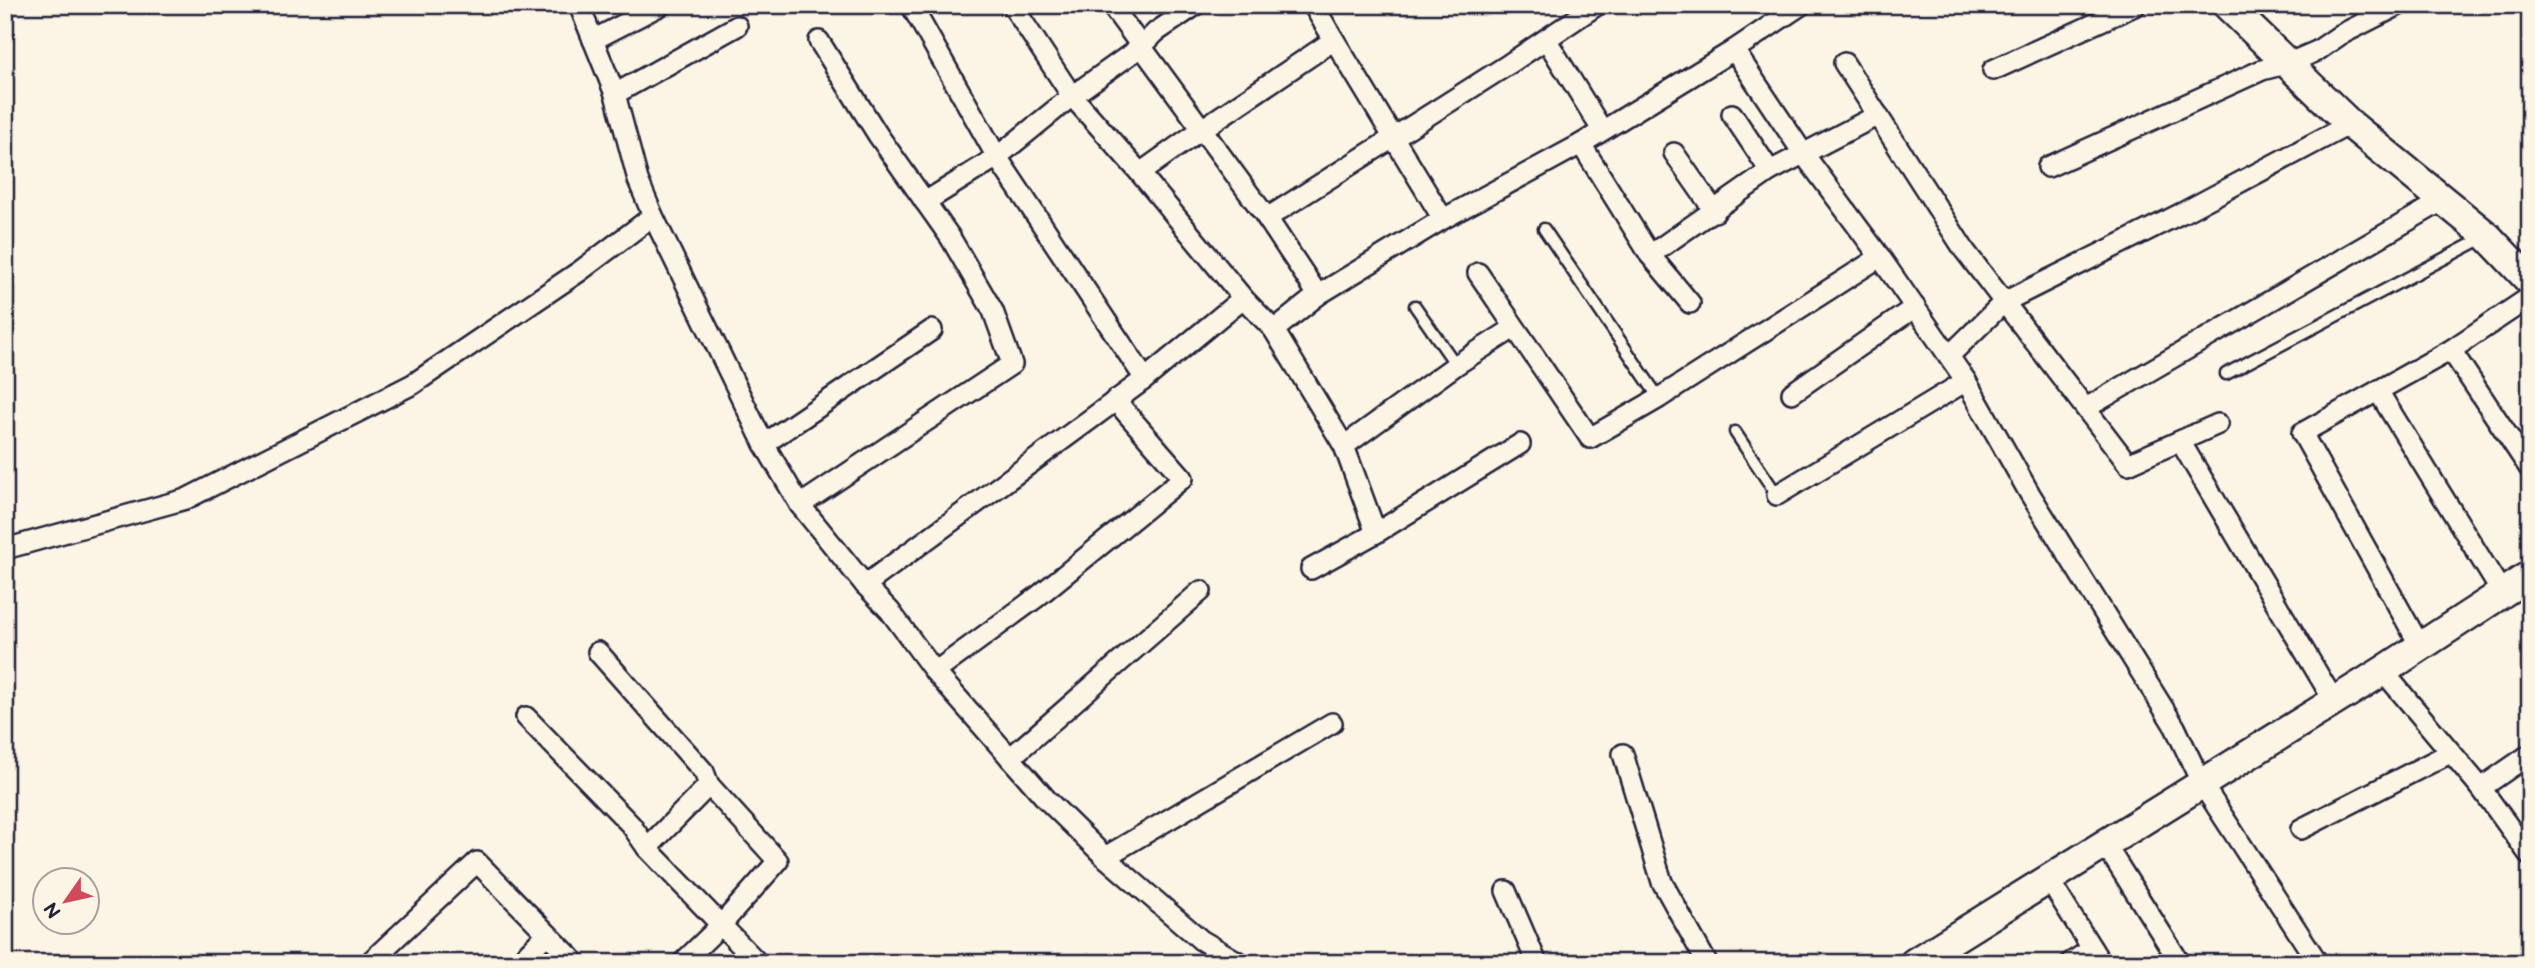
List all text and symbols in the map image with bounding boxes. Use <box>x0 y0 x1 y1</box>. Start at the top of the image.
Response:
north arrow <box>32 866 102 936</box>
text: N <box>40 897 67 922</box>

